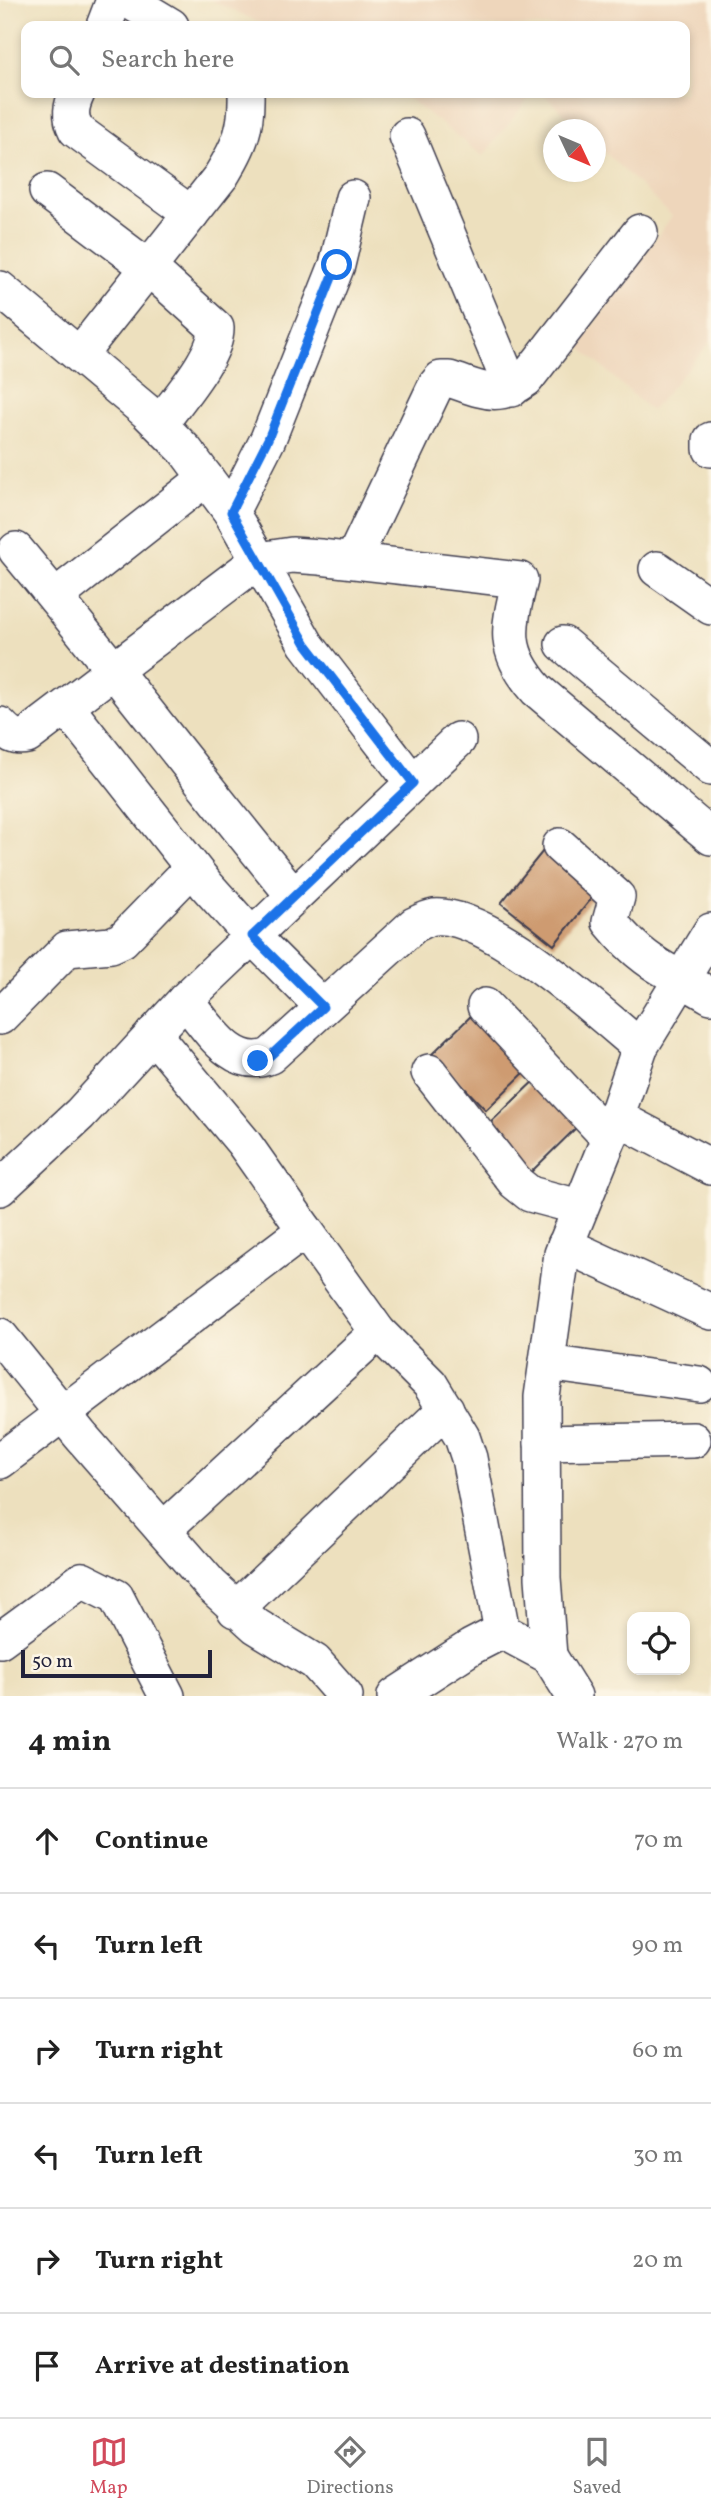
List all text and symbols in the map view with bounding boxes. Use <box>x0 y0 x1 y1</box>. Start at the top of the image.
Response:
search box <box>21 21 690 98</box>
icon: search <box>45 41 83 79</box>
text: Search here <box>101 42 234 78</box>
north arrow <box>543 119 606 182</box>
route start <box>321 249 352 280</box>
route end <box>242 1045 273 1076</box>
map controls <box>627 1612 690 1675</box>
button: locate <box>627 1612 690 1675</box>
scale bar <box>21 1647 212 1679</box>
text: 50 m <box>32 1649 73 1675</box>
text: 4 min <box>28 1721 112 1763</box>
text: Walk · 270 m <box>556 1726 683 1758</box>
icon: ahead <box>28 1822 66 1860</box>
text: Continue <box>95 1823 208 1859</box>
text: 70 m <box>634 1825 683 1857</box>
icon: left <box>28 1927 66 1965</box>
text: Turn left <box>95 1928 203 1964</box>
text: 90 m <box>632 1930 683 1962</box>
icon: right <box>28 2032 66 2070</box>
text: Turn right <box>95 2033 223 2069</box>
text: 60 m <box>633 2035 683 2067</box>
icon: left <box>28 2137 66 2175</box>
text: Turn left <box>95 2138 203 2174</box>
text: 30 m <box>633 2140 683 2172</box>
icon: right <box>28 2242 66 2280</box>
text: Turn right <box>95 2243 223 2279</box>
text: 20 m <box>632 2245 683 2277</box>
icon: arrive <box>28 2347 66 2385</box>
text: Arrive at destination <box>95 2348 350 2384</box>
tab: Map <box>89 2433 128 2501</box>
tab: Directions <box>307 2433 394 2501</box>
tab: Saved <box>573 2433 621 2501</box>

